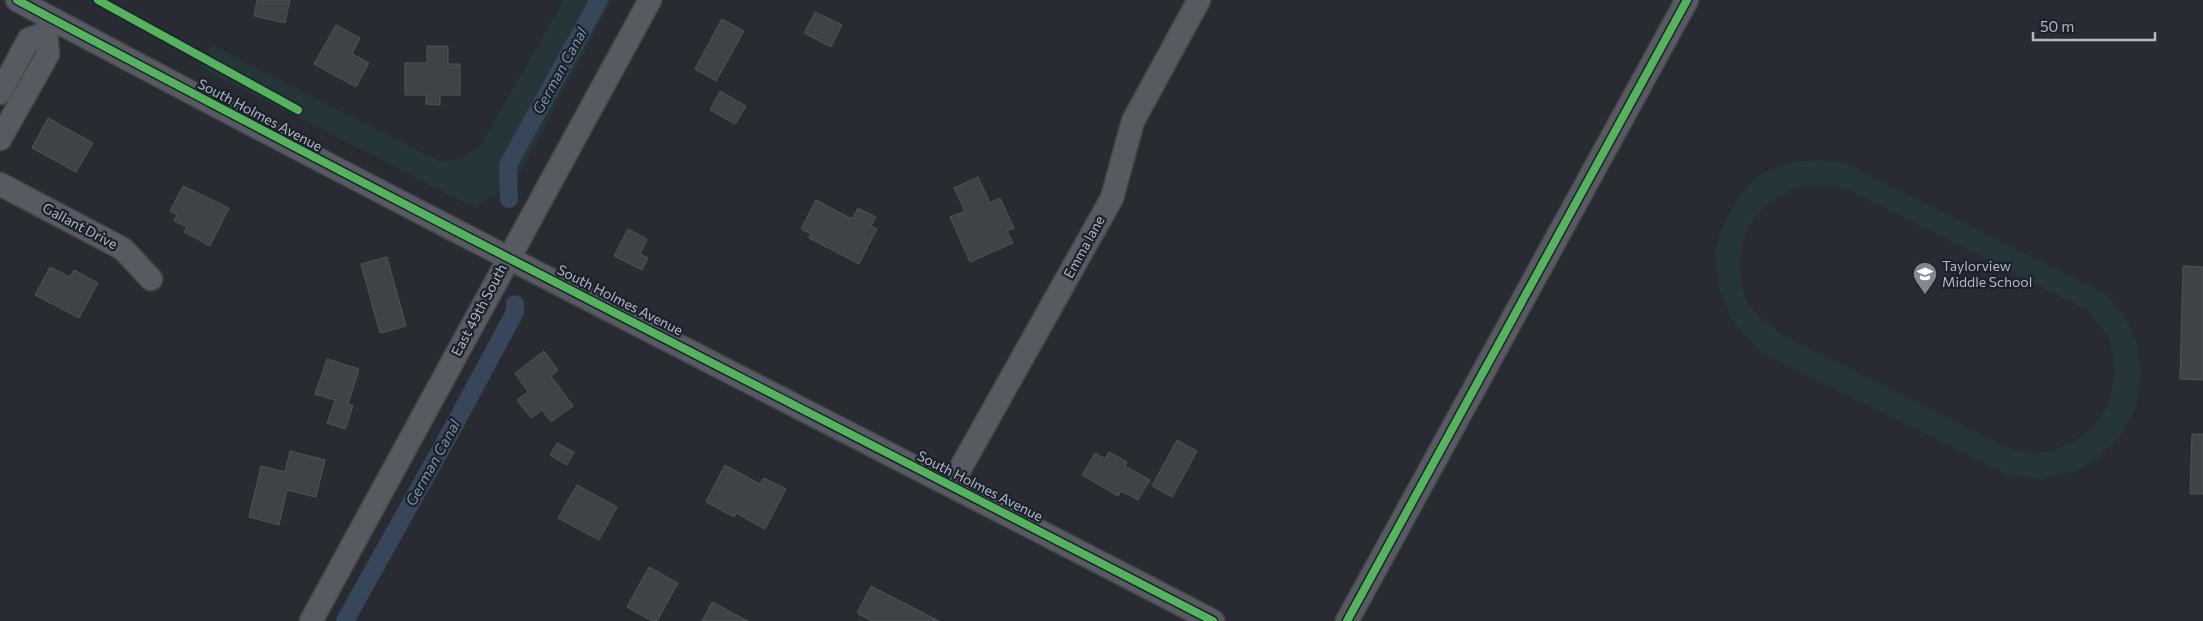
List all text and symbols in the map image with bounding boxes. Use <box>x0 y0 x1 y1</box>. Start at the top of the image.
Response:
scale bar <box>2033 10 2156 42</box>
text: 50 m <box>2040 17 2074 35</box>
water label: German Canal <box>528 23 591 117</box>
street label: South Holmes Avenue <box>195 75 325 155</box>
street label: Gallant Drive <box>40 199 121 252</box>
street label: Emma lane <box>1059 212 1108 281</box>
place label: Taylorview Middle School <box>1942 257 2032 290</box>
street label: East 49th South <box>447 261 510 359</box>
street label: South Holmes Avenue <box>555 261 686 339</box>
school or university icon: Taylorview Middle School <box>1912 261 1938 295</box>
water label: German Canal <box>401 415 464 509</box>
street label: South Holmes Avenue <box>915 447 1046 525</box>

